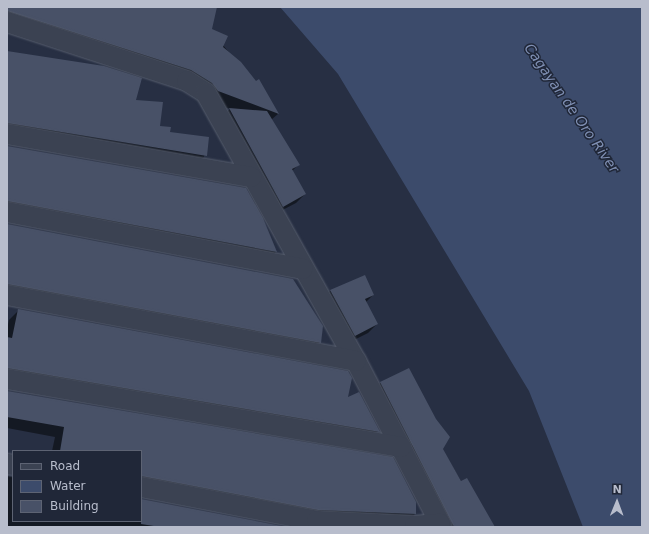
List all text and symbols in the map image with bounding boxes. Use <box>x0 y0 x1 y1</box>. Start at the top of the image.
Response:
water label: Cagayan de Oro River <box>521 40 623 176</box>
legend <box>12 450 142 522</box>
text: Road <box>50 459 80 473</box>
text: Water <box>50 479 85 493</box>
north arrow <box>597 482 637 522</box>
text: N <box>612 483 622 496</box>
text: Building <box>50 499 99 513</box>

